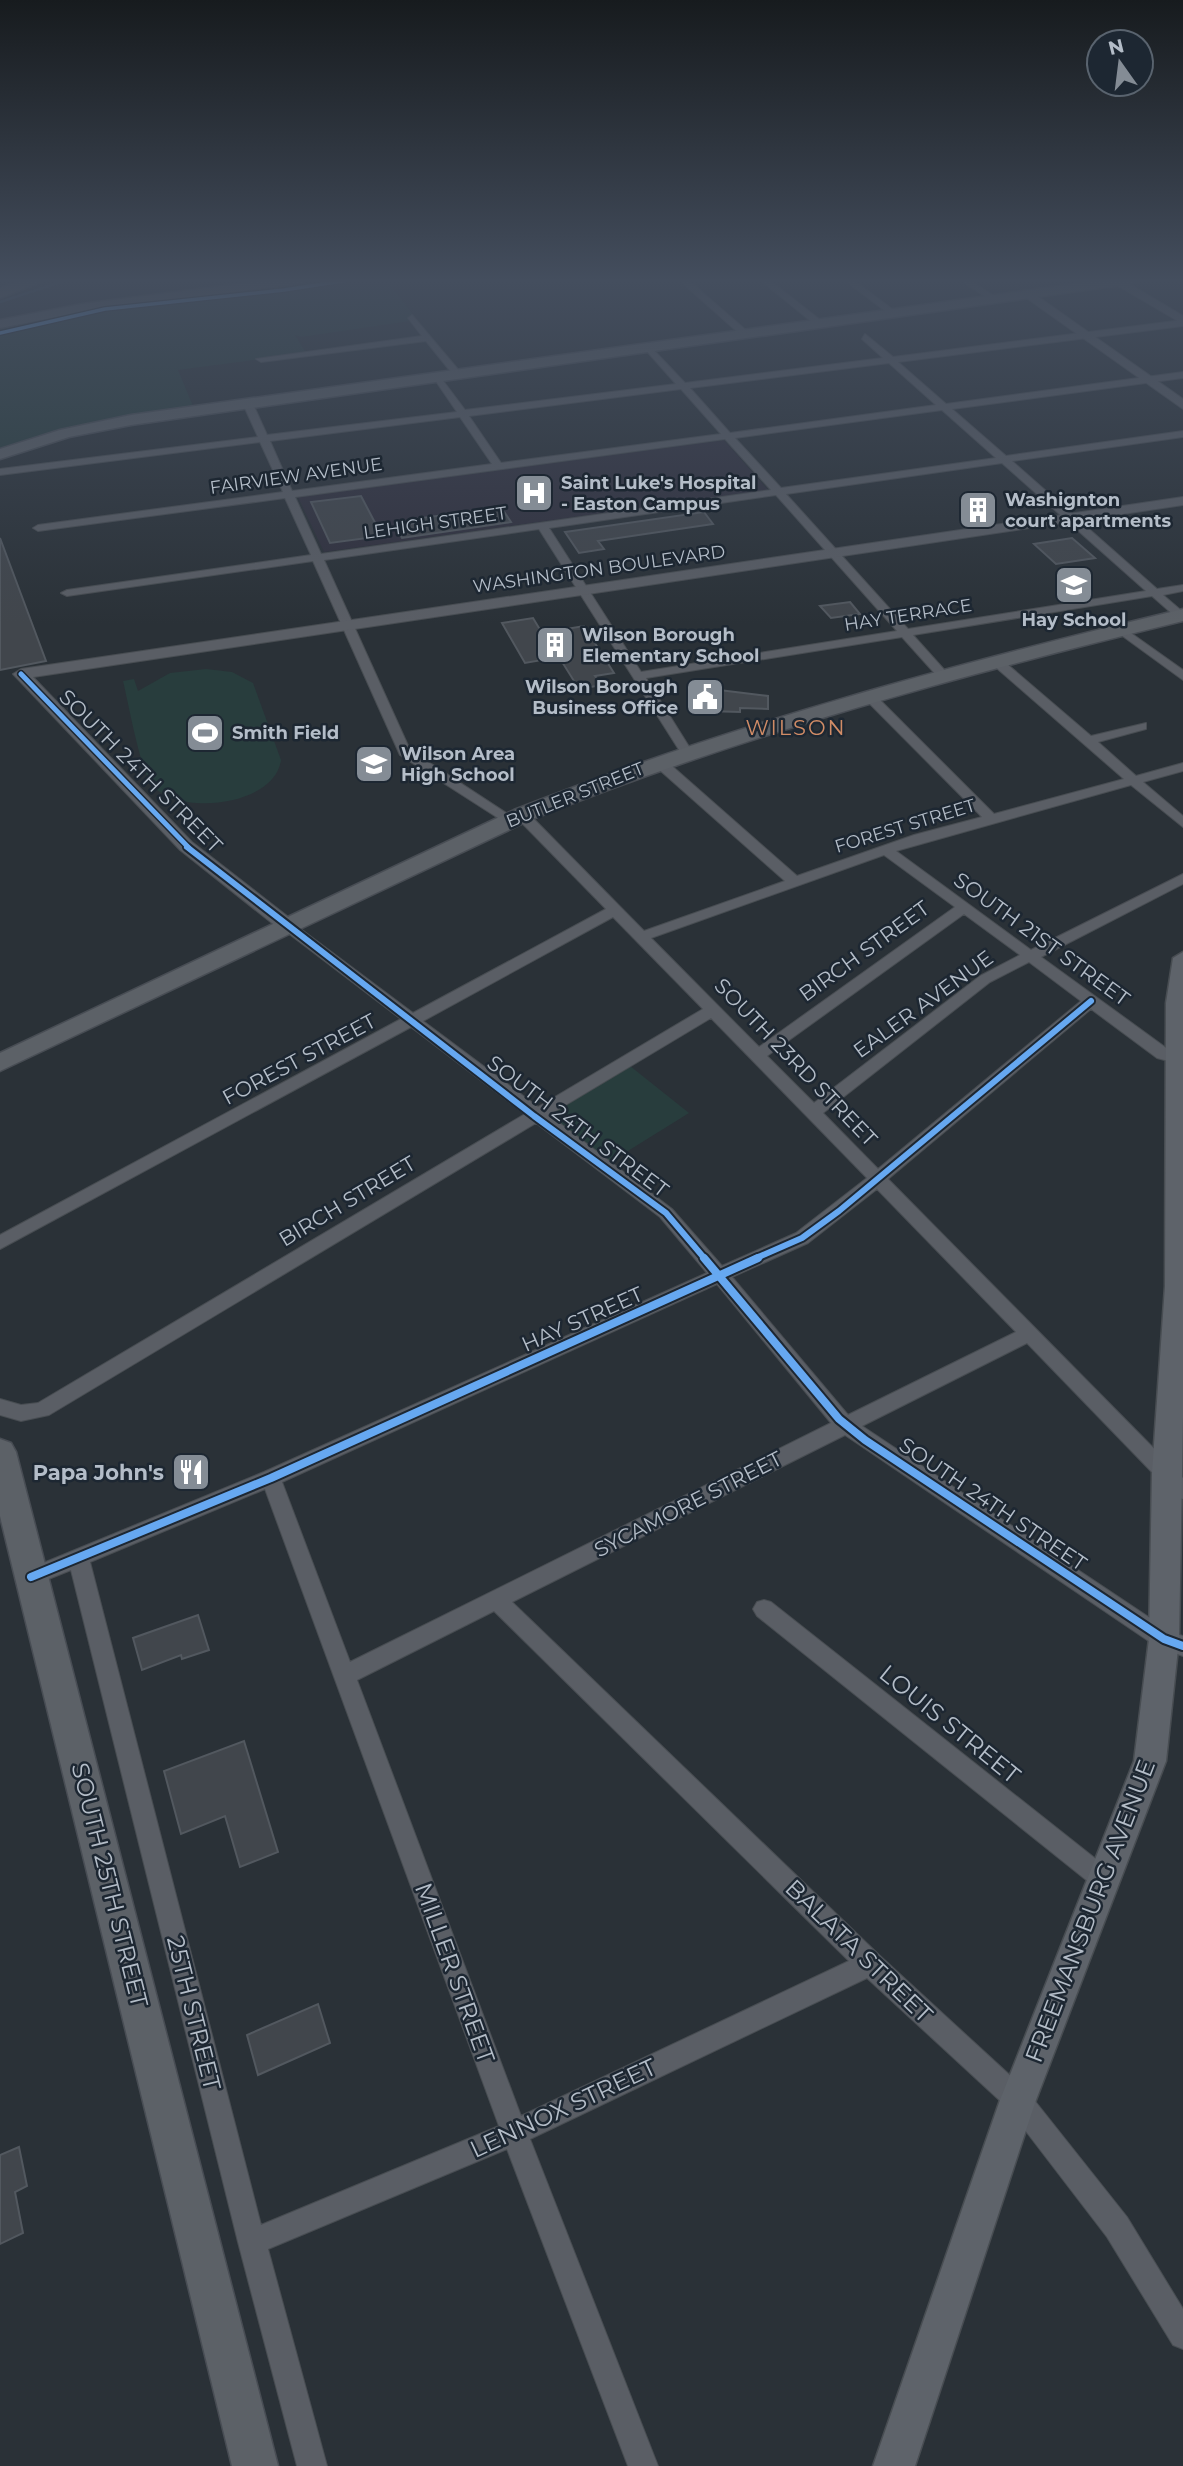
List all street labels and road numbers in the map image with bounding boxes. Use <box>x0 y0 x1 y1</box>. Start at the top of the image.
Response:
street label: FAIRVIEW AVENUE <box>208 453 384 499</box>
street label: LEHIGH STREET <box>362 502 509 544</box>
street label: WASHINGTON BOULEVARD <box>471 540 727 598</box>
street label: HAY TERRACE <box>843 594 973 636</box>
street label: SOUTH 24TH STREET <box>54 684 228 858</box>
street label: BUTLER STREET <box>503 757 648 833</box>
street label: FOREST STREET <box>832 794 979 858</box>
street label: SOUTH 21ST STREET <box>949 867 1135 1011</box>
street label: BIRCH STREET <box>794 895 934 1007</box>
street label: EALER AVENUE <box>848 945 998 1063</box>
street label: SOUTH 23RD STREET <box>709 973 883 1151</box>
street label: FOREST STREET <box>218 1008 380 1110</box>
street label: SOUTH 24TH STREET <box>482 1050 674 1202</box>
street label: BIRCH STREET <box>274 1150 420 1252</box>
street label: HAY STREET <box>517 1281 647 1357</box>
street label: SOUTH 24TH STREET <box>895 1432 1091 1576</box>
street label: SYCAMORE STREET <box>590 1446 786 1562</box>
street label: LOUIS STREET <box>874 1658 1026 1790</box>
street label: FREEMANSBURG AVENUE <box>1019 1756 1161 2066</box>
street label: SOUTH 25TH STREET <box>66 1760 155 2011</box>
street label: BALATA STREET <box>779 1873 939 2029</box>
street label: MILLER STREET <box>409 1879 501 2067</box>
street label: 25TH STREET <box>161 1933 227 2093</box>
street label: LENNOX STREET <box>465 2052 661 2164</box>

